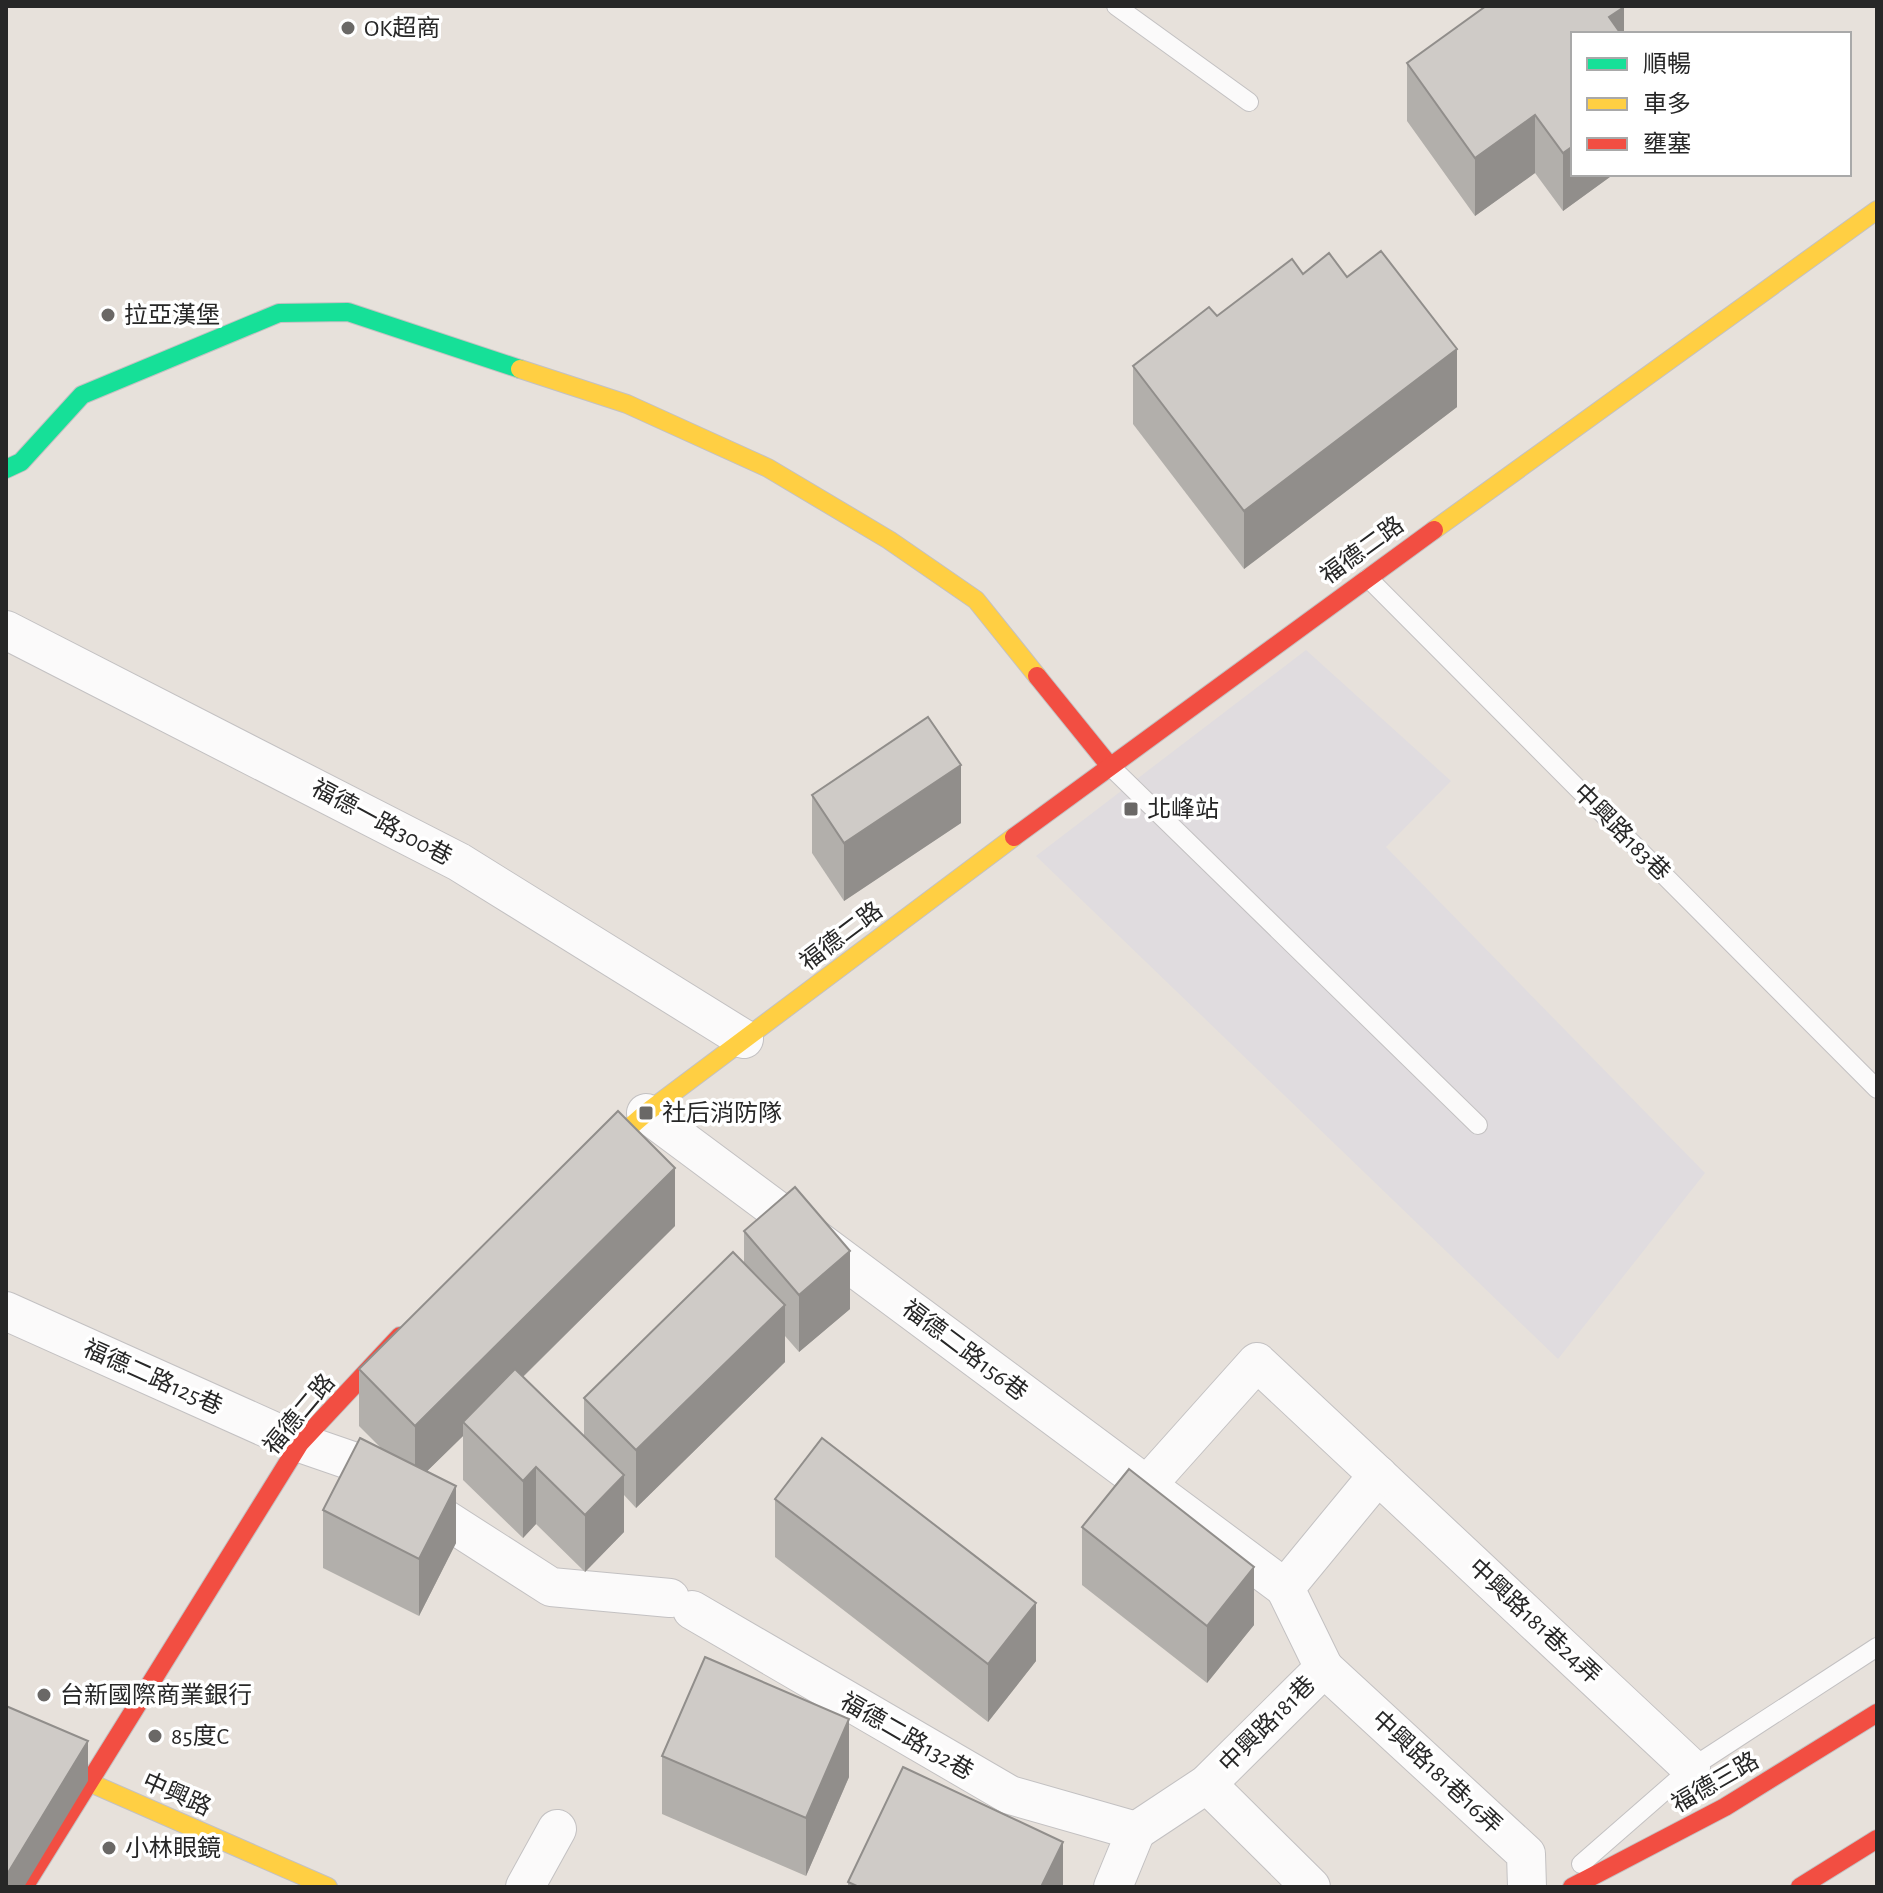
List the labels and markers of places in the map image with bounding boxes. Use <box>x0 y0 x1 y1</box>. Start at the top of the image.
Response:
place label: OK超商 <box>364 15 440 41</box>
marker: OK超商 <box>339 19 357 37</box>
place label: 拉亞漢堡 <box>124 302 220 328</box>
marker: 拉亞漢堡 <box>99 306 117 324</box>
place label: 北峰站 <box>1147 796 1219 822</box>
marker: 北峰站 <box>1122 800 1140 818</box>
place label: 社后消防隊 <box>662 1100 782 1126</box>
marker: 社后消防隊 <box>637 1104 655 1122</box>
place label: 台新國際商業銀行 <box>60 1682 252 1708</box>
marker: 台新國際商業銀行 <box>35 1686 53 1704</box>
place label: 85度C <box>171 1723 229 1749</box>
marker: 85度C <box>146 1727 164 1745</box>
place label: 小林眼鏡 <box>125 1835 221 1861</box>
marker: 小林眼鏡 <box>100 1839 118 1857</box>

